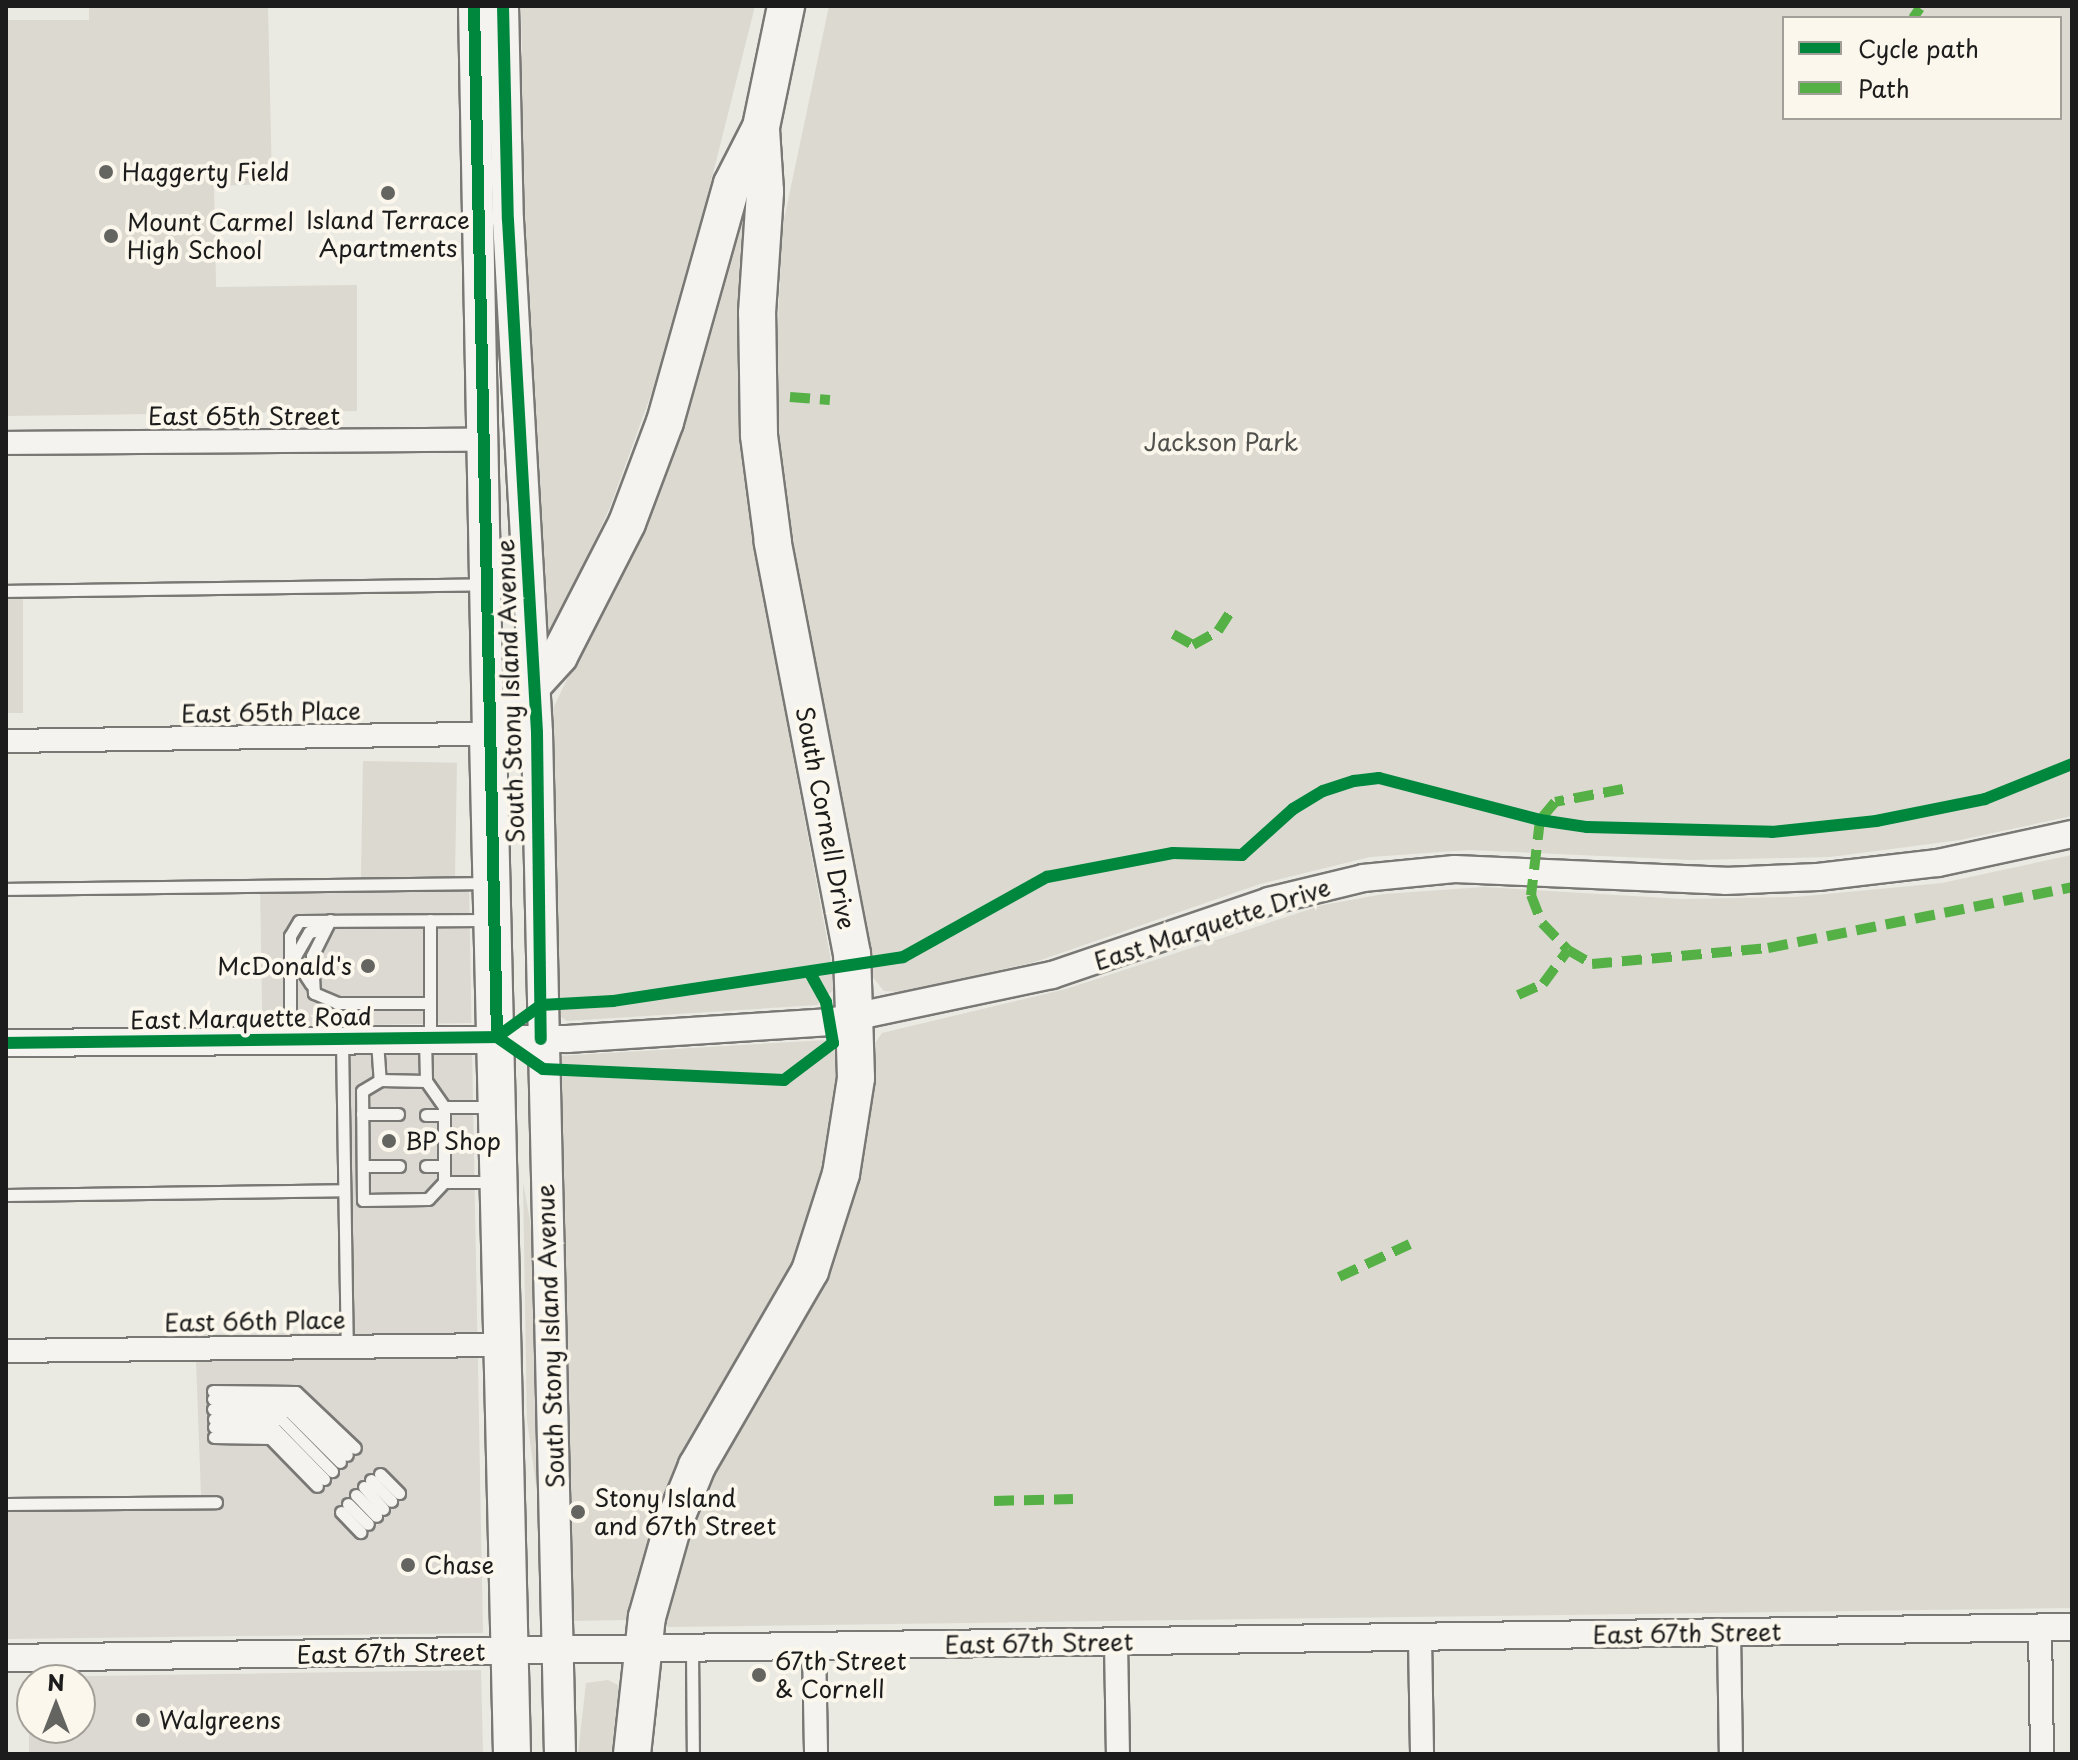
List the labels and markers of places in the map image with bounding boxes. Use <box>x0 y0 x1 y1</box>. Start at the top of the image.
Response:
place label: Haggerty Field <box>122 158 292 186</box>
marker: Haggerty Field <box>97 163 115 181</box>
marker: Island Terrace Apartments <box>379 184 397 202</box>
place label: Island Terrace Apartments <box>307 206 469 262</box>
place label: Mount Carmel High School <box>127 208 294 264</box>
marker: Mount Carmel High School <box>102 227 120 245</box>
place label: McDonald's <box>217 952 352 980</box>
marker: McDonald's <box>359 957 377 975</box>
place label: BP Shop <box>405 1127 501 1155</box>
marker: BP Shop <box>380 1132 398 1150</box>
place label: Stony Island and 67th Street <box>594 1484 778 1540</box>
marker: Stony Island and 67th Street <box>569 1503 587 1521</box>
place label: Chase <box>424 1551 494 1579</box>
marker: Chase <box>399 1556 417 1574</box>
place label: 67th Street & Cornell <box>775 1647 907 1703</box>
marker: 67th Street & Cornell <box>750 1666 768 1684</box>
place label: Walgreens <box>159 1706 281 1734</box>
marker: Walgreens <box>134 1711 152 1729</box>

